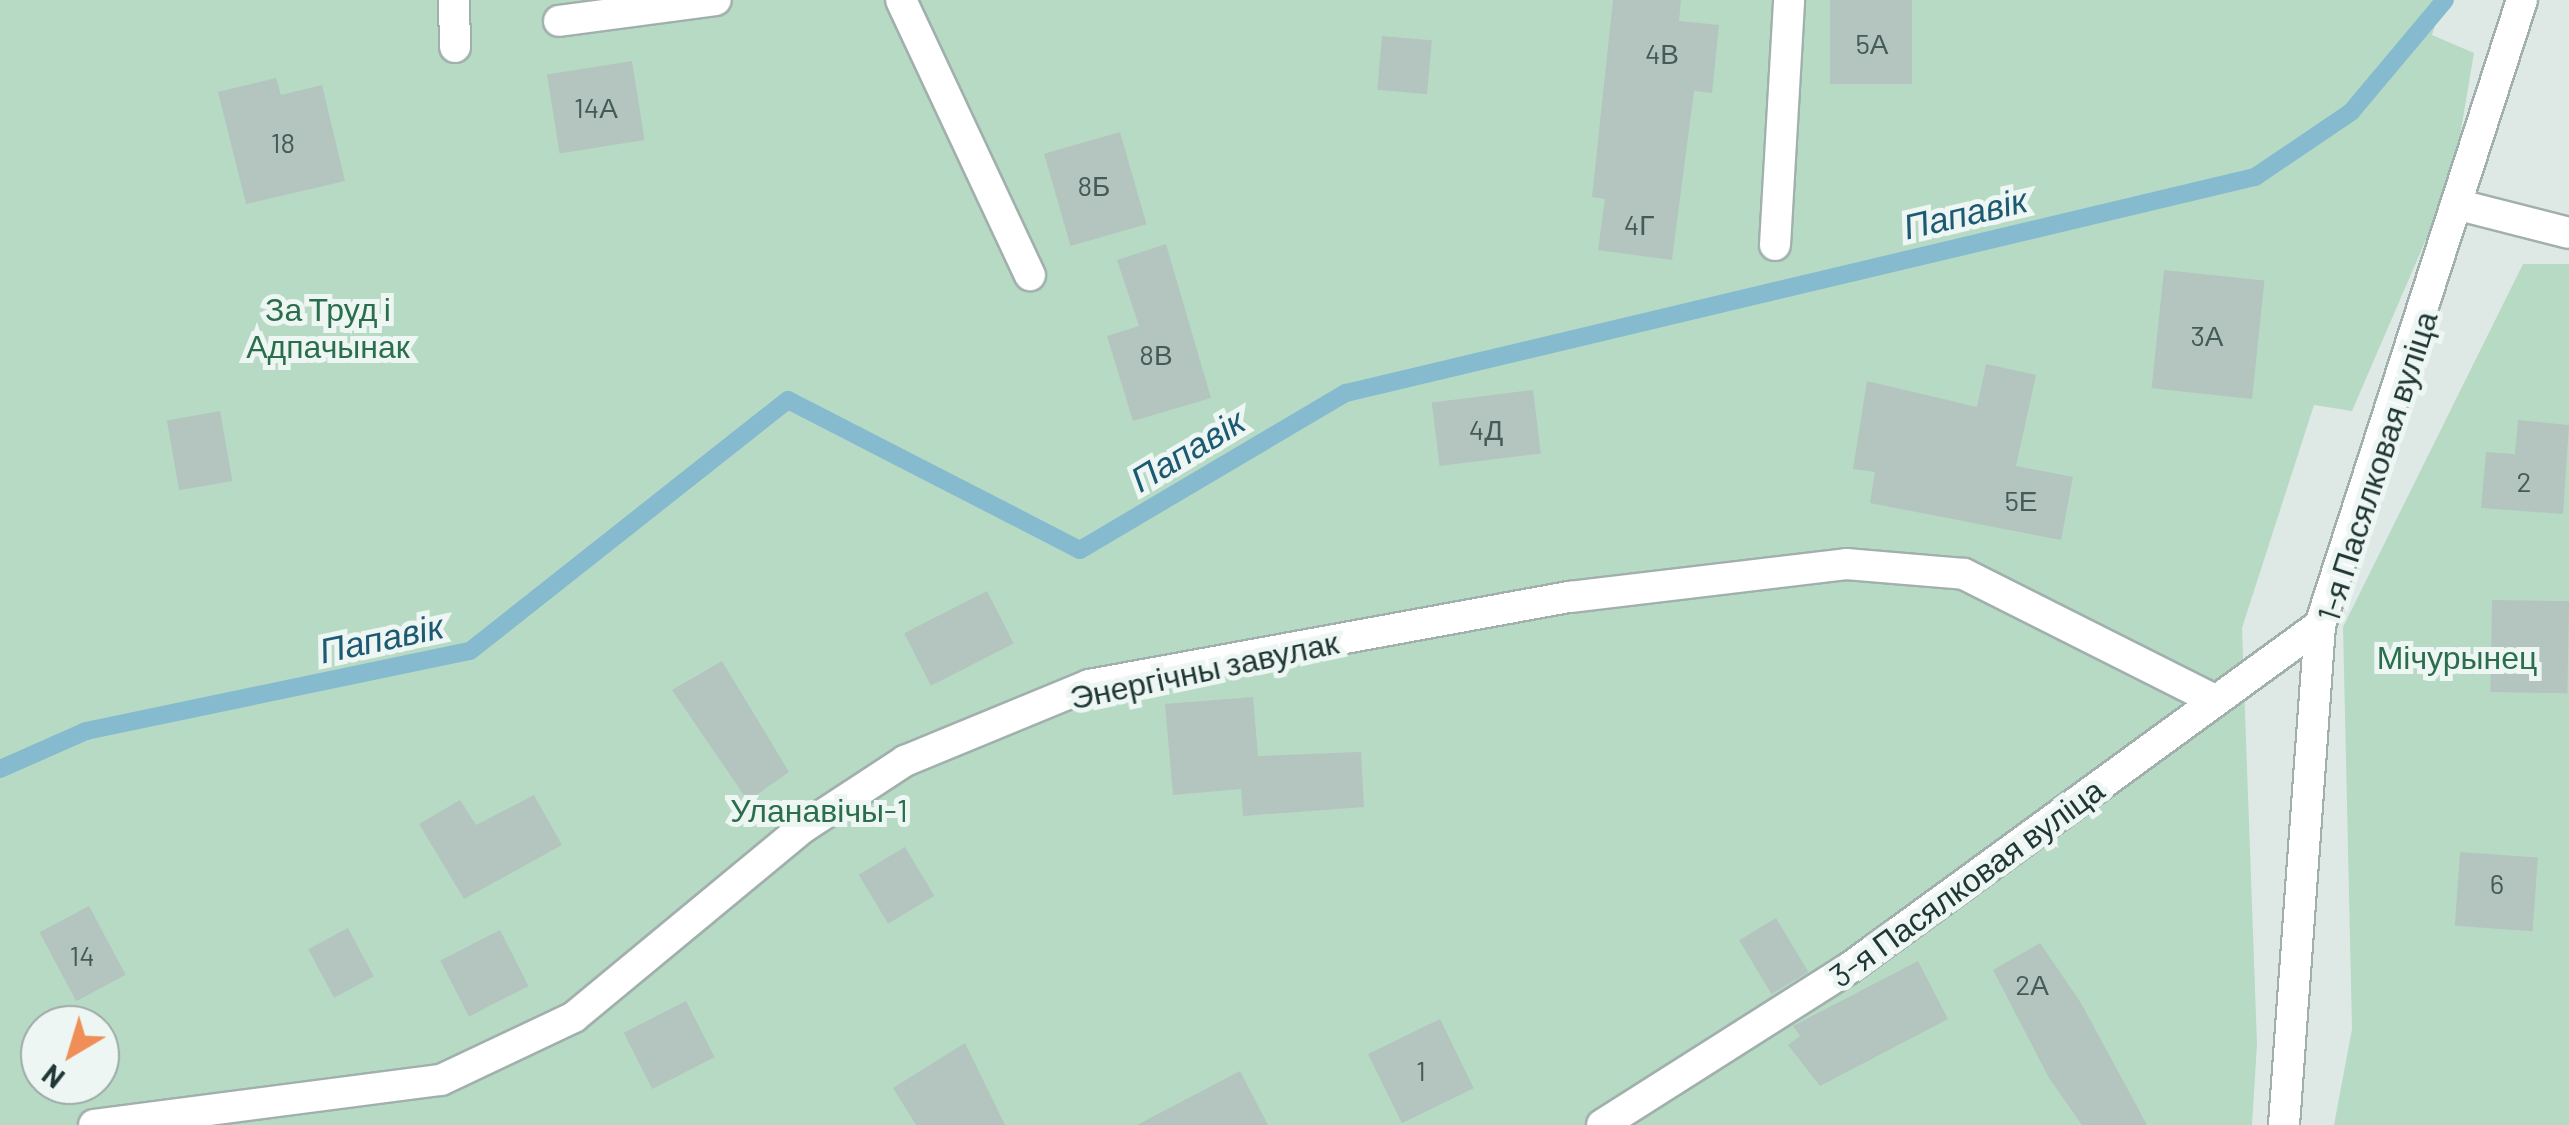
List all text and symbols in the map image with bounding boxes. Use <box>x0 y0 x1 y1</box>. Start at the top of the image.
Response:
house number: 5А <box>1855 26 1889 60</box>
house number: 4В <box>1645 36 1679 70</box>
house number: 14А <box>574 90 618 124</box>
house number: 18 <box>271 125 295 159</box>
house number: 8Б <box>1078 168 1110 202</box>
water label: Папавік <box>1899 177 2031 247</box>
house number: 4Г <box>1624 207 1654 241</box>
park label: За Труд і Адпачынак <box>246 290 410 365</box>
street label: 1-я Пасялковая вуліца <box>2308 306 2444 626</box>
house number: 3А <box>2190 318 2224 352</box>
house number: 8В <box>1139 337 1173 371</box>
water label: Папавік <box>1122 399 1252 499</box>
house number: 4Д <box>1469 412 1503 446</box>
house number: 2 <box>2516 464 2532 498</box>
house number: 5Е <box>2004 483 2038 517</box>
water label: Папавік <box>315 603 447 671</box>
street label: Энергічны завулак <box>1066 622 1342 716</box>
park label: Мічурынец <box>2377 637 2537 675</box>
street label: 3-я Пасялковая вуліца <box>1821 770 2111 994</box>
park label: Уланавічы-1 <box>730 790 908 828</box>
house number: 6 <box>2490 866 2504 900</box>
house number: 14 <box>69 938 95 972</box>
house number: 2А <box>2015 967 2049 1001</box>
north arrow <box>20 1005 120 1105</box>
house number: 1 <box>1416 1053 1426 1087</box>
text: N <box>35 1058 71 1096</box>

